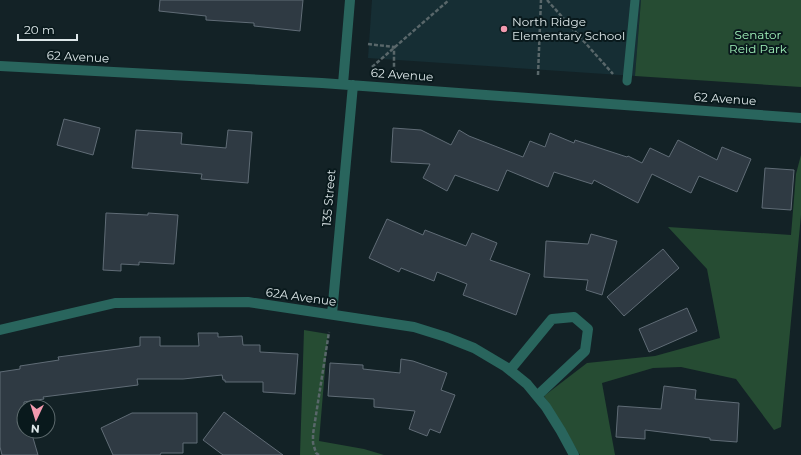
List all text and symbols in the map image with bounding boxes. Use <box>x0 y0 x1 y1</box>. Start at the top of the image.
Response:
place label: North Ridge Elementary School <box>512 14 625 43</box>
scale bar <box>18 16 77 42</box>
text: 20 m <box>24 22 55 37</box>
marker: North Ridge Elementary School <box>499 24 509 34</box>
park label: Senator Reid Park <box>729 27 788 56</box>
street label: 62 Avenue <box>46 47 110 66</box>
street label: 62 Avenue <box>370 65 434 84</box>
street label: 62 Avenue <box>693 89 757 108</box>
street label: 135 Street <box>319 169 338 227</box>
street label: 62A Avenue <box>265 284 337 309</box>
north arrow <box>16 399 56 439</box>
text: N <box>30 422 40 436</box>

